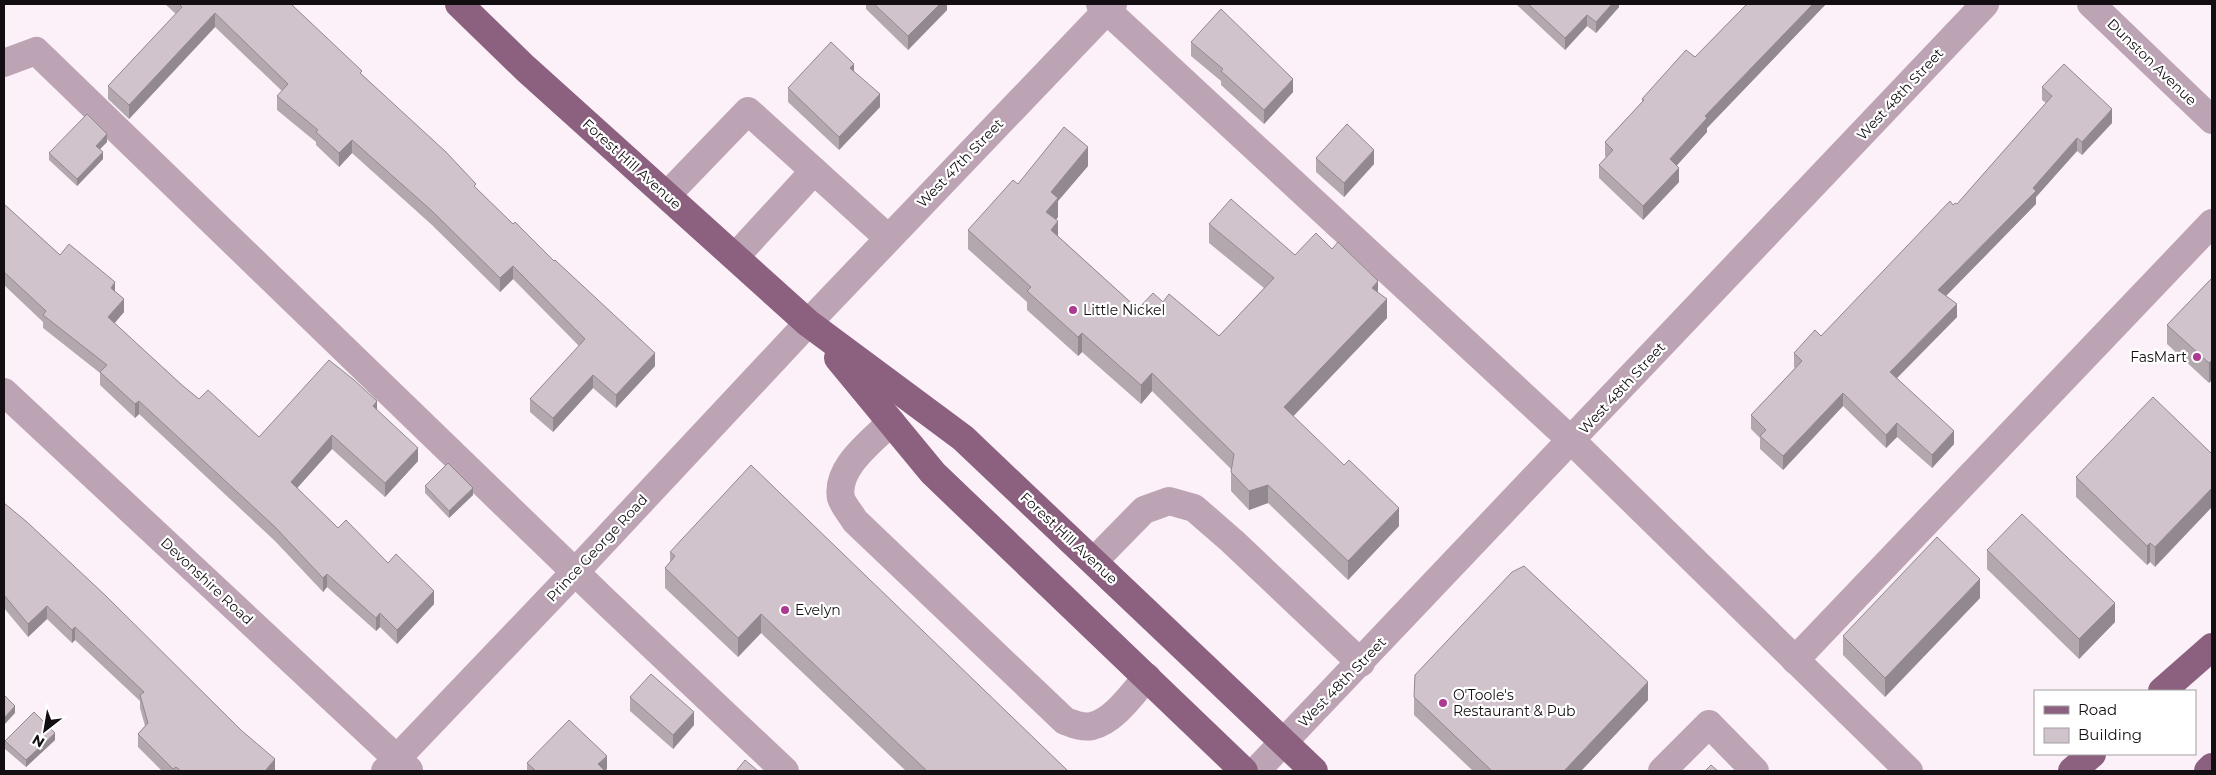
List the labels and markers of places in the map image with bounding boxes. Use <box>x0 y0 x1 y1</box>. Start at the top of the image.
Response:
place label: Little Nickel <box>1083 301 1165 319</box>
marker: Little Nickel <box>1067 304 1079 316</box>
place label: FasMart <box>2130 348 2187 366</box>
marker: FasMart <box>2191 351 2203 363</box>
place label: Evelyn <box>795 601 841 619</box>
marker: Evelyn <box>779 604 791 616</box>
place label: O'Toole's Restaurant & Pub <box>1453 686 1576 720</box>
marker: O'Toole's Restaurant & Pub <box>1437 697 1449 709</box>

